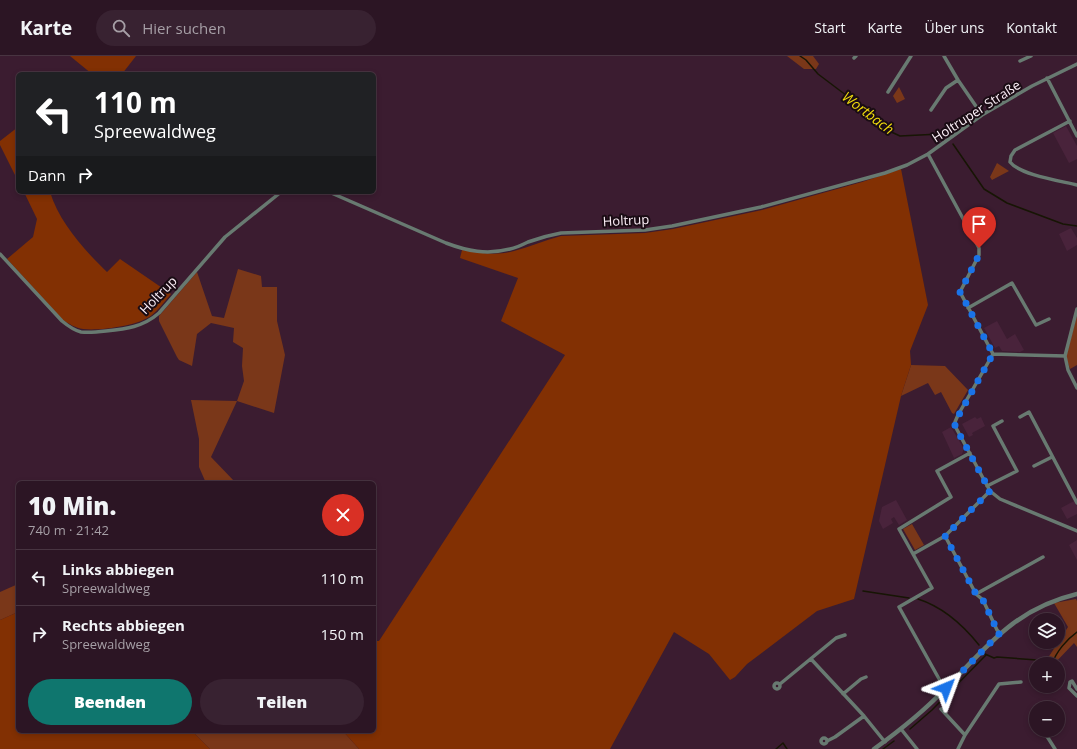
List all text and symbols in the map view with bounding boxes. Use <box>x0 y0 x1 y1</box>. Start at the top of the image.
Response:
search box <box>96 10 376 46</box>
text: Karte <box>20 15 72 41</box>
icon: search <box>110 17 132 39</box>
text: Hier suchen <box>142 18 226 38</box>
text: Start <box>814 18 846 37</box>
text: Karte <box>868 18 902 37</box>
text: Über uns <box>924 18 984 37</box>
text: Kontakt <box>1006 18 1057 37</box>
street label: Holtruper Straße <box>928 76 1024 146</box>
text: 110 m <box>94 83 177 121</box>
water label: Wortbach <box>838 87 898 138</box>
icon: left <box>28 88 80 140</box>
text: Spreewaldweg <box>94 119 216 143</box>
icon: right <box>74 164 96 186</box>
text: Dann <box>28 165 66 185</box>
pin <box>962 207 996 248</box>
street label: Holtrup <box>602 210 650 230</box>
icon: arrive <box>968 213 990 235</box>
street label: Holtrup <box>135 272 181 318</box>
text: 10 Min. <box>28 489 116 522</box>
button: close <box>322 494 364 536</box>
text: 740 m · 21:42 <box>28 521 109 539</box>
text: Links abbiegen <box>62 559 174 579</box>
icon: left <box>28 567 50 589</box>
text: 110 m <box>320 568 364 588</box>
text: Spreewaldweg <box>62 579 150 597</box>
map controls <box>1029 613 1065 737</box>
button: layers <box>1029 613 1065 649</box>
text: Rechts abbiegen <box>62 615 185 635</box>
icon: right <box>28 623 50 645</box>
text: 150 m <box>320 624 364 644</box>
text: Spreewaldweg <box>62 635 150 653</box>
button: + <box>1029 657 1065 693</box>
position arrow <box>925 667 967 709</box>
button: Beenden <box>28 679 192 725</box>
button: Teilen <box>200 679 364 725</box>
button: − <box>1029 701 1065 737</box>

